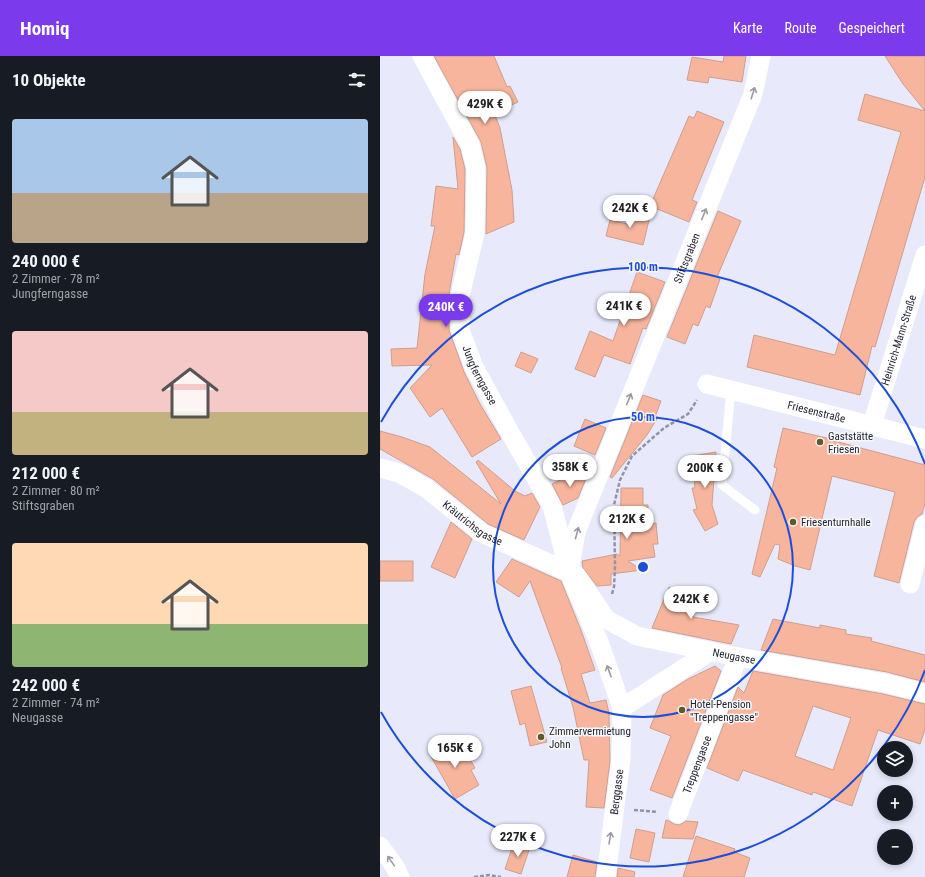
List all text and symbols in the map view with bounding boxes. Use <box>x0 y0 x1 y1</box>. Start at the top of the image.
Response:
text: Homiq <box>20 17 69 40</box>
text: Karte <box>733 20 763 36</box>
text: Route <box>785 20 817 36</box>
text: Gespeichert <box>839 20 905 36</box>
icon: filters <box>346 69 368 91</box>
text: 10 Objekte <box>12 70 86 90</box>
one-way arrow <box>750 87 757 100</box>
pin: 429K € <box>452 91 518 125</box>
text: 429K € <box>467 96 503 111</box>
icon: home <box>154 145 226 217</box>
pin: 242K € <box>597 195 663 229</box>
text: 242K € <box>612 200 648 215</box>
one-way arrow <box>701 209 709 221</box>
street label: Stiftsgraben <box>671 231 703 285</box>
text: 240 000 € <box>12 251 80 271</box>
text: 100 m <box>628 260 658 274</box>
text: 2 Zimmer · 78 m² <box>12 271 100 286</box>
text: Jungferngasse <box>12 286 88 301</box>
pin: 241K € <box>591 293 657 327</box>
street label: Heinrich-Mann-Straße <box>878 293 919 387</box>
pin: 240K € <box>413 294 479 328</box>
text: 241K € <box>606 298 642 313</box>
text: 240K € <box>428 299 464 314</box>
street label: Jungferngasse <box>460 344 500 407</box>
icon: home <box>154 357 226 429</box>
one-way arrow <box>626 394 633 406</box>
street label: Friesenstraße <box>786 398 847 425</box>
text: 50 m <box>631 410 655 424</box>
place label: Gaststätte Friesen <box>828 430 873 456</box>
marker: Gaststätte Friesen <box>815 437 825 447</box>
pin: 358K € <box>537 454 603 488</box>
pin: 200K € <box>672 455 738 489</box>
text: 358K € <box>552 459 588 474</box>
text: 200K € <box>687 460 723 475</box>
text: 212 000 € <box>12 463 80 483</box>
text: 2 Zimmer · 80 m² <box>12 483 100 498</box>
text: Stiftsgraben <box>12 498 75 513</box>
street label: Kräutrichsgasse <box>440 498 505 548</box>
pin: 212K € <box>594 506 660 540</box>
text: 212K € <box>609 511 645 526</box>
place label: Friesenturnhalle <box>801 516 871 529</box>
marker: Friesenturnhalle <box>788 517 798 527</box>
one-way arrow <box>573 527 581 540</box>
centre of rings <box>636 560 650 574</box>
icon: home <box>154 569 226 641</box>
pin: 242K € <box>658 586 724 620</box>
text: 242K € <box>673 591 709 606</box>
street label: Neugasse <box>712 645 756 666</box>
one-way arrow <box>605 664 612 677</box>
text: 242 000 € <box>12 675 80 695</box>
text: 2 Zimmer · 74 m² <box>12 695 100 710</box>
place label: Hotel-Pension "Treppengasse" <box>690 698 758 724</box>
marker: Hotel-Pension "Treppengasse" <box>677 705 687 715</box>
text: Neugasse <box>12 710 63 725</box>
place label: Zimmervermietung John <box>549 725 631 751</box>
marker: Zimmervermietung John <box>536 732 546 742</box>
street label: Treppengasse <box>680 734 714 795</box>
pin: 165K € <box>422 735 488 769</box>
text: 165K € <box>437 740 473 755</box>
map controls <box>877 741 913 865</box>
button: layers <box>877 741 913 777</box>
street label: Berggasse <box>608 769 626 815</box>
button: + <box>877 785 913 821</box>
pin: 227K € <box>485 824 551 858</box>
text: 227K € <box>500 829 536 844</box>
button: − <box>877 829 913 865</box>
one-way arrow <box>607 832 615 845</box>
one-way arrow <box>387 856 395 867</box>

